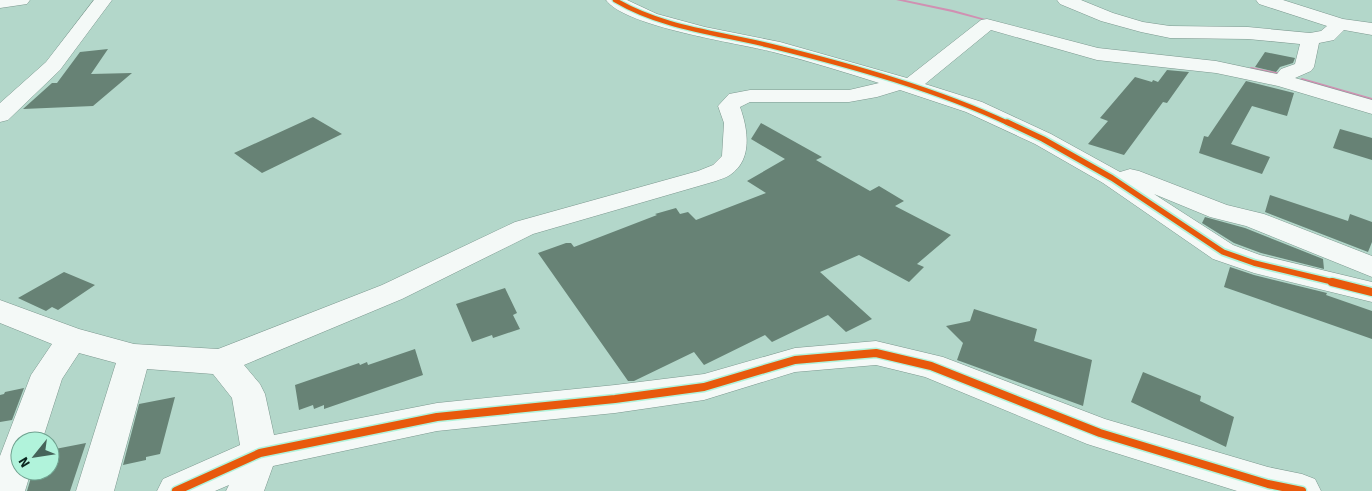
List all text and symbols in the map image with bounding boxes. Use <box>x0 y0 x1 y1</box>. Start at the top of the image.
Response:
north arrow <box>10 431 60 481</box>
text: N <box>14 453 36 471</box>

